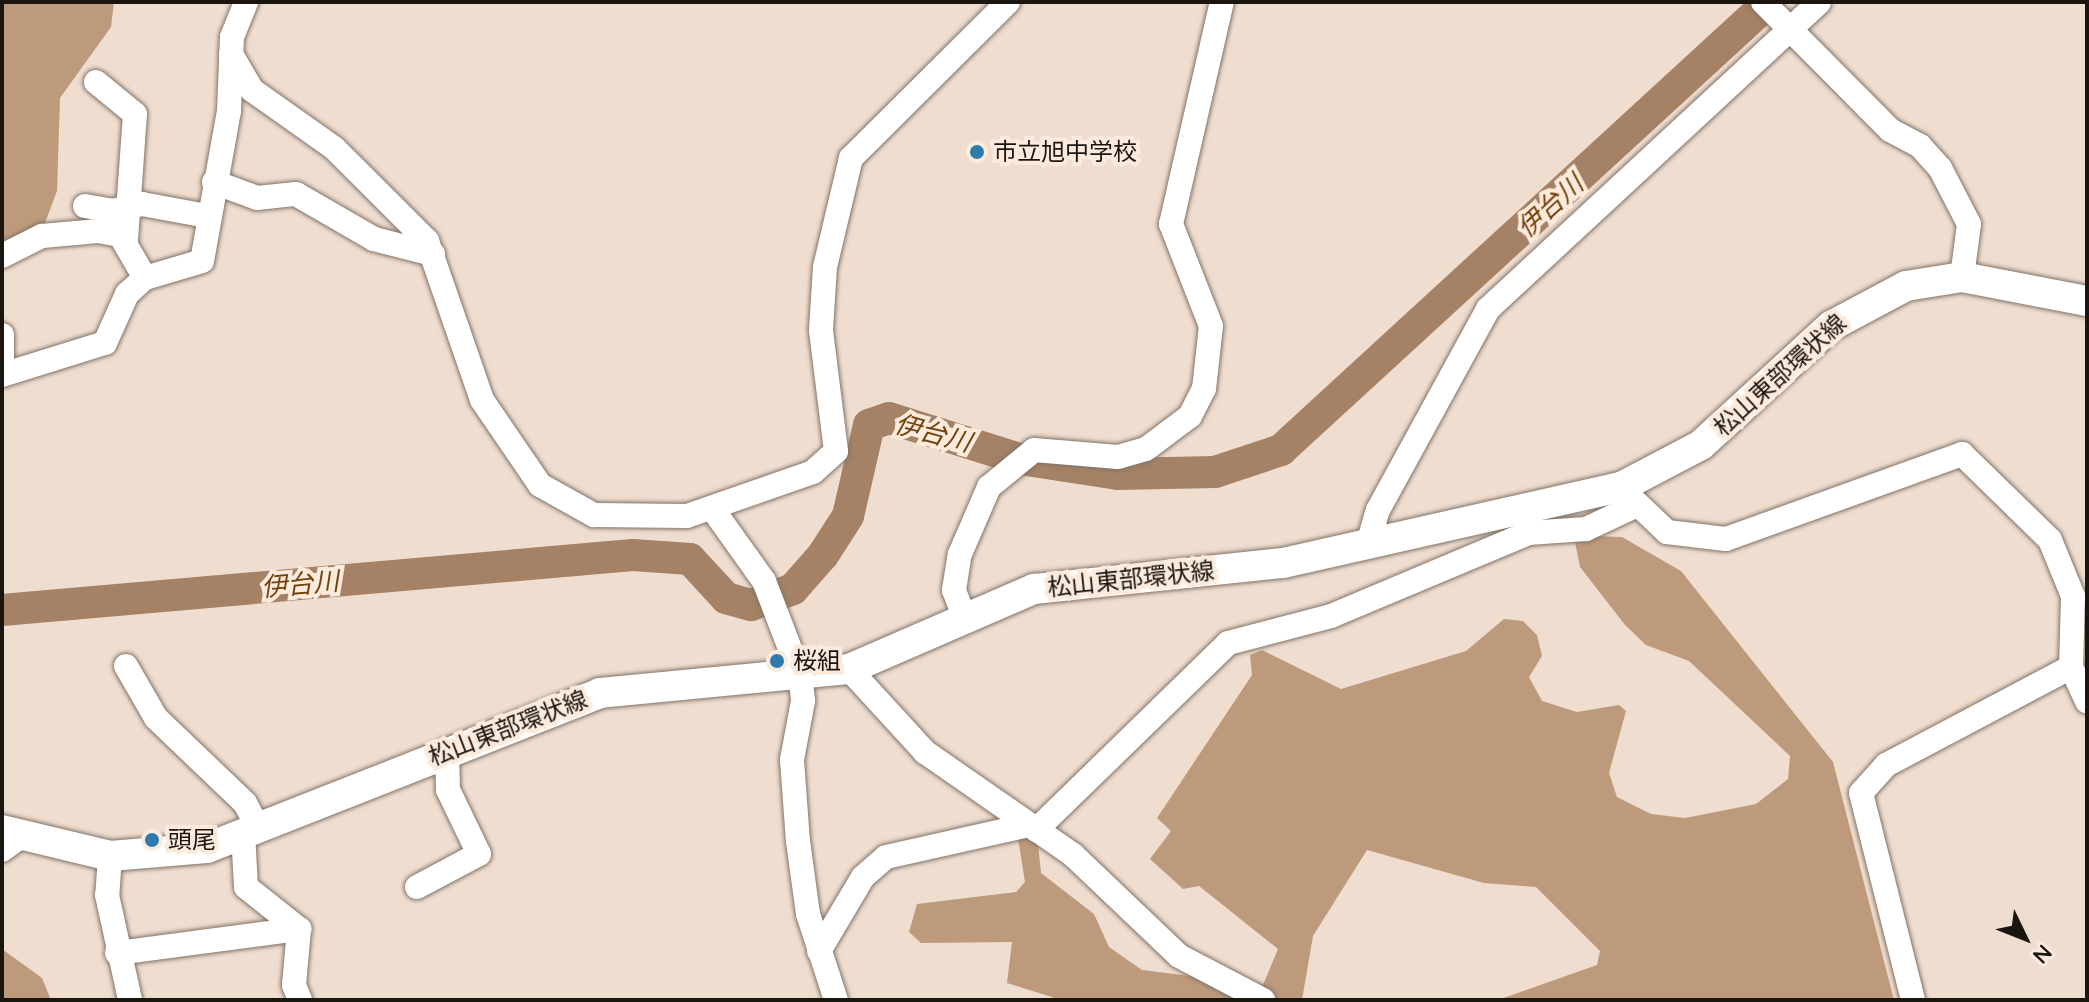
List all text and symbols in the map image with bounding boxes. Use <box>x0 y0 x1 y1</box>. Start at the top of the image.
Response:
place label: 市立旭中学校 <box>993 138 1137 166</box>
marker: 市立旭中学校 <box>968 143 986 161</box>
water label: 伊台川 <box>1511 168 1589 244</box>
street label: 松山東部環状線 <box>1708 308 1852 442</box>
water label: 伊台川 <box>891 408 975 458</box>
street label: 松山東部環状線 <box>1046 556 1216 602</box>
water label: 伊台川 <box>260 565 340 603</box>
place label: 桜組 <box>793 647 841 675</box>
marker: 桜組 <box>768 652 786 670</box>
street label: 松山東部環状線 <box>424 684 592 772</box>
place label: 頭尾 <box>168 826 216 854</box>
marker: 頭尾 <box>143 831 161 849</box>
north arrow <box>1985 898 2065 978</box>
text: N <box>2027 939 2058 970</box>

